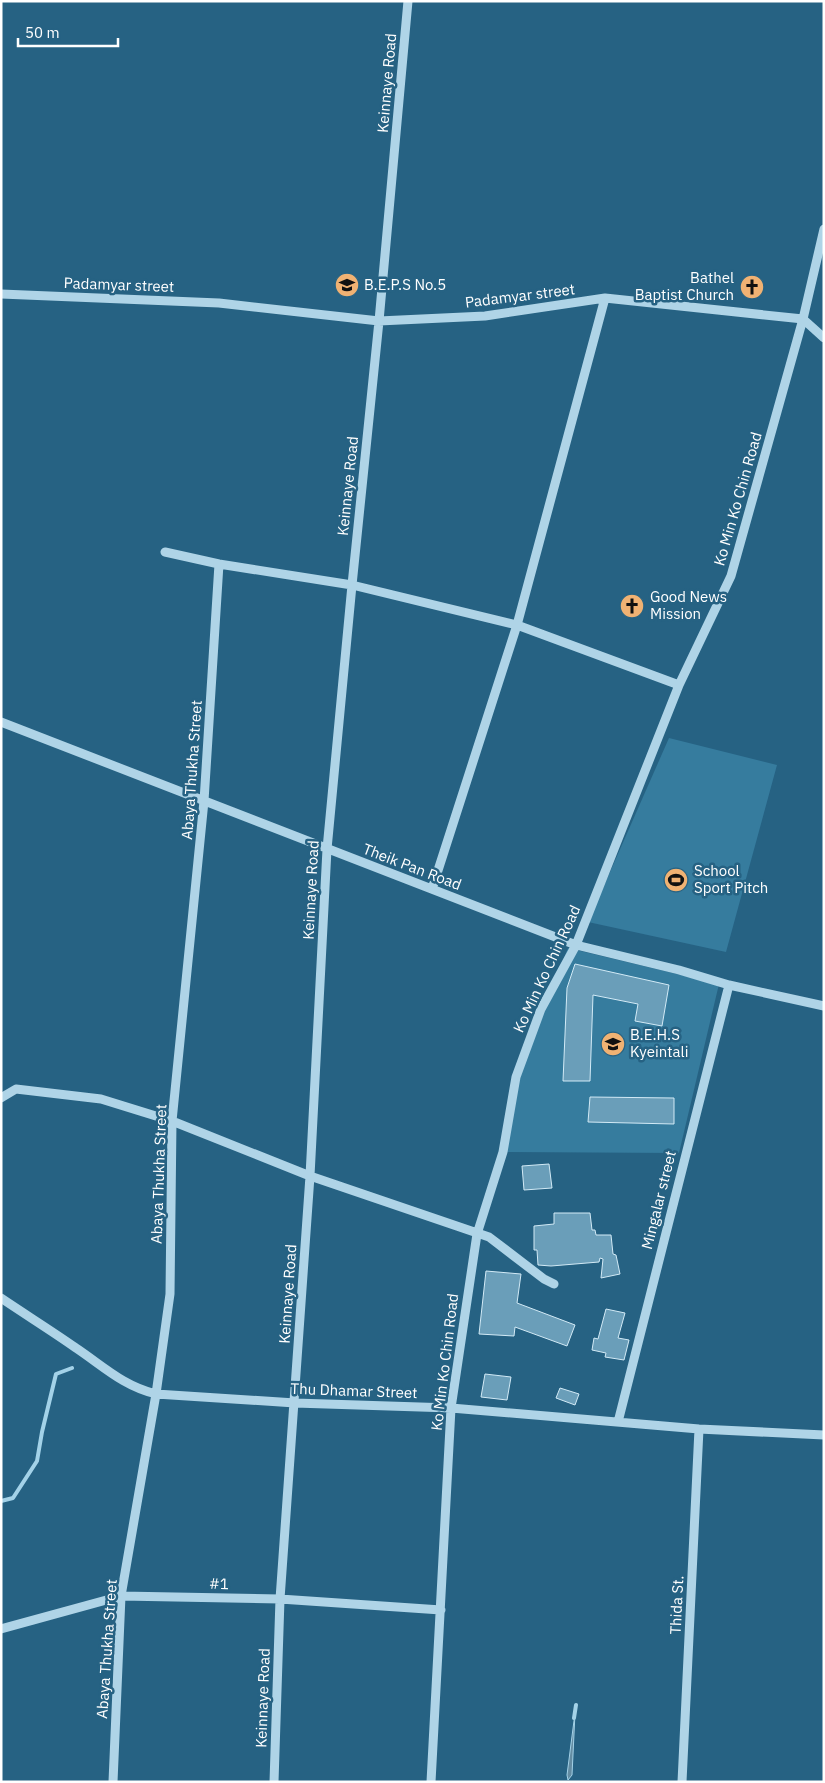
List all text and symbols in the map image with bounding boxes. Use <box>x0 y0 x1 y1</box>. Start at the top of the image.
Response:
scale bar <box>18 15 118 47</box>
text: 50 m <box>25 23 60 42</box>
street label: Keinnaye Road <box>373 32 400 133</box>
place label: Bathel Baptist Church <box>635 268 734 304</box>
school or university icon: B.E.P.S No.5 <box>334 272 360 298</box>
street label: Padamyar street <box>63 273 175 296</box>
church icon: Bathel Baptist Church <box>739 274 765 300</box>
place label: B.E.P.S No.5 <box>364 275 446 294</box>
street label: Padamyar street <box>464 279 576 312</box>
street label: Ko Min Ko Chin Road <box>709 430 766 568</box>
street label: Keinnaye Road <box>333 435 362 537</box>
place label: Good News Mission <box>650 587 727 623</box>
church icon: Good News Mission <box>619 593 645 619</box>
street label: Abaya Thukha Street <box>177 700 206 840</box>
street label: Theik Pan Road <box>360 839 464 894</box>
street label: Keinnaye Road <box>298 840 323 940</box>
place label: School Sport Pitch <box>694 861 768 897</box>
sports icon: School Sport Pitch <box>663 867 689 893</box>
street label: Ko Min Ko Chin Road <box>509 902 584 1035</box>
place label: B.E.H.S Kyeintali <box>630 1025 688 1061</box>
school or university icon: B.E.H.S Kyeintali <box>600 1031 626 1057</box>
street label: Abaya Thukha Street <box>147 1104 170 1244</box>
street label: Mingalar street <box>637 1149 680 1251</box>
street label: Keinnaye Road <box>275 1244 300 1344</box>
street label: Ko Min Ko Chin Road <box>427 1292 462 1432</box>
street label: Thu Dhamar Street <box>290 1379 418 1402</box>
street label: #1 <box>209 1574 229 1593</box>
street label: Thida St. <box>665 1575 688 1635</box>
street label: Abaya Thukha Street <box>92 1579 121 1719</box>
street label: Keinnaye Road <box>251 1648 274 1748</box>

